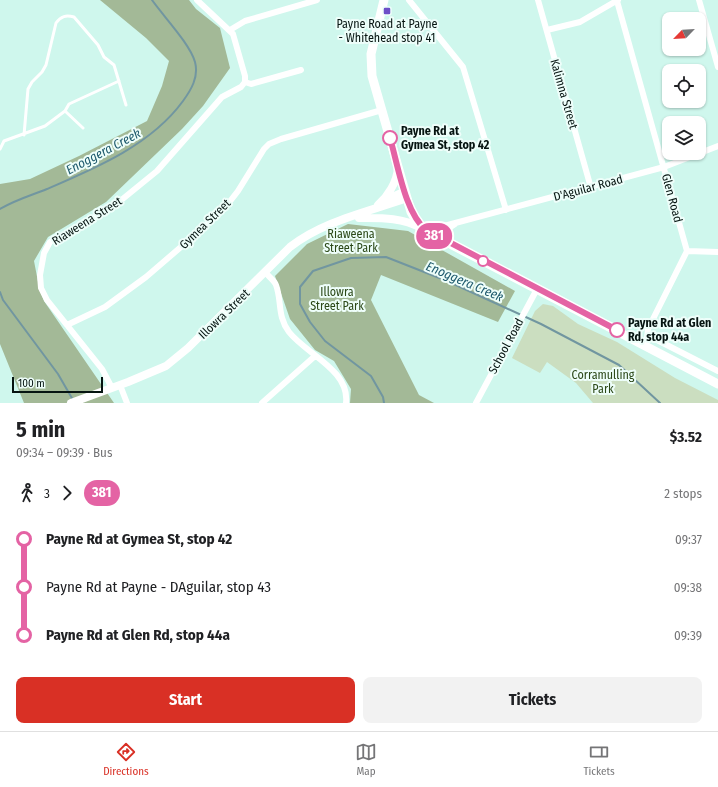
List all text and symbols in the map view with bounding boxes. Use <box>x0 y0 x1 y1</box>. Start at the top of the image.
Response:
marker: Payne Road at Payne - Whitehead stop 41 <box>382 6 392 16</box>
north arrow <box>662 12 706 56</box>
map controls <box>662 12 706 160</box>
place label: Payne Road at Payne - Whitehead stop 41 <box>336 17 438 45</box>
street label: Kalimna Street <box>547 57 581 131</box>
button: locate <box>662 64 706 108</box>
button: layers <box>662 116 706 160</box>
place label: Payne Rd at Gymea St, stop 42 <box>401 124 490 152</box>
water label: Enoggera Creek <box>63 125 144 177</box>
marker: Payne Rd at Gymea St, stop 42 <box>382 130 398 146</box>
street label: D'Aguilar Road <box>552 172 624 204</box>
street label: Glen Road <box>659 172 685 224</box>
street label: Riaweena Street <box>50 194 125 248</box>
street label: Gymea Street <box>177 196 233 252</box>
line badge: 381 <box>411 223 457 249</box>
park label: Riaweena Street Park <box>324 227 378 255</box>
text: 381 <box>424 227 444 244</box>
unlabelled marker <box>477 255 489 267</box>
water label: Enoggera Creek <box>424 258 506 305</box>
park label: Illowra Street Park <box>310 285 364 313</box>
street label: Illowra Street <box>196 286 253 342</box>
street label: School Road <box>486 316 526 376</box>
place label: Payne Rd at Glen Rd, stop 44a <box>628 316 711 344</box>
marker: Payne Rd at Glen Rd, stop 44a <box>609 322 625 338</box>
park label: Corramulling Park <box>572 368 635 396</box>
scale bar <box>12 375 103 394</box>
text: 100 m <box>18 377 45 390</box>
text: 5 min <box>16 416 65 443</box>
text: $3.52 <box>670 428 702 446</box>
text: 09:34 – 09:39 · Bus <box>16 445 112 460</box>
icon: walk <box>16 482 38 504</box>
icon: forward <box>56 482 78 504</box>
text: 381 <box>92 484 112 501</box>
text: 3 <box>44 486 50 501</box>
text: 2 stops <box>664 486 702 501</box>
text: Payne Rd at Gymea St, stop 42 <box>46 530 232 548</box>
text: 09:37 <box>675 532 702 547</box>
text: Payne Rd at Payne - DAguilar, stop 43 <box>46 578 271 596</box>
text: 09:38 <box>674 580 702 595</box>
text: Payne Rd at Glen Rd, stop 44a <box>46 626 230 644</box>
text: 09:39 <box>674 628 702 643</box>
button: Start <box>16 677 355 723</box>
button: Tickets <box>363 677 702 723</box>
tab: Directions <box>103 741 149 778</box>
tab: Map <box>355 741 377 778</box>
tab: Tickets <box>583 741 615 778</box>

